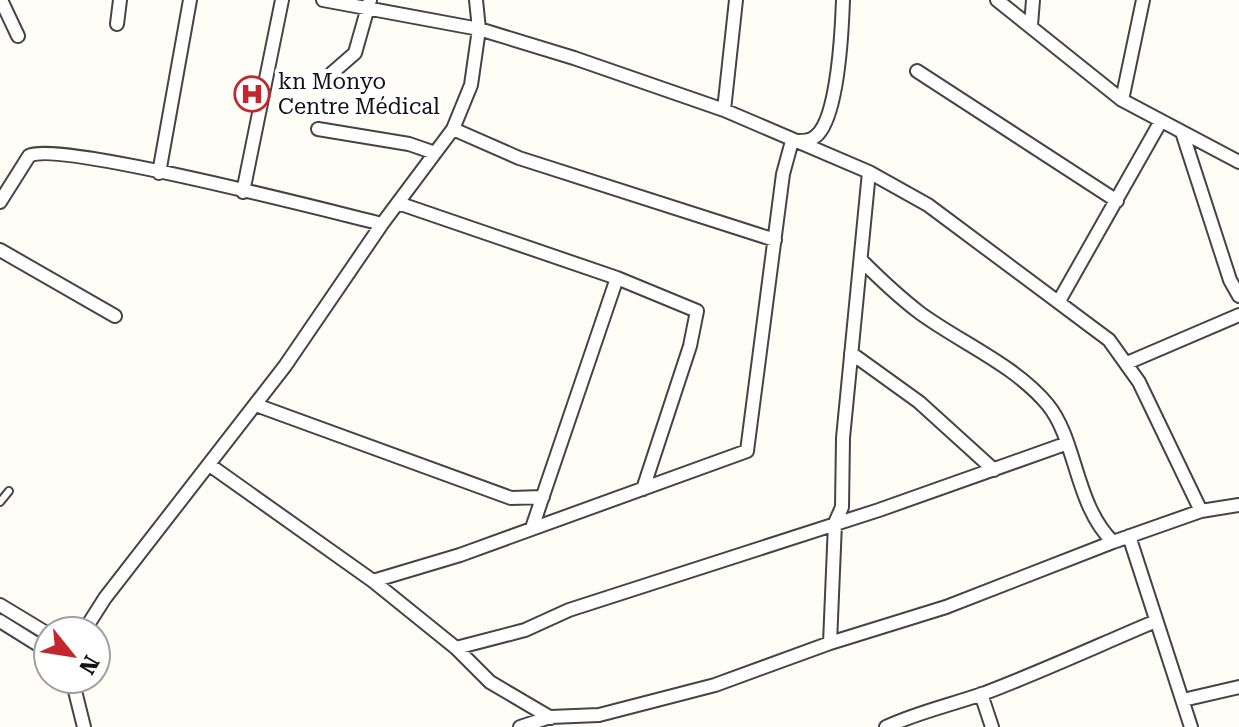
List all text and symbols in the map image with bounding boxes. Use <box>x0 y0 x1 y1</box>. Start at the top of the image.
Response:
place label: kn Monyo Centre Médical <box>278 69 440 119</box>
hospital icon: kn Monyo Centre Médical <box>233 75 271 113</box>
north arrow <box>32 615 112 695</box>
text: N <box>74 651 104 678</box>

